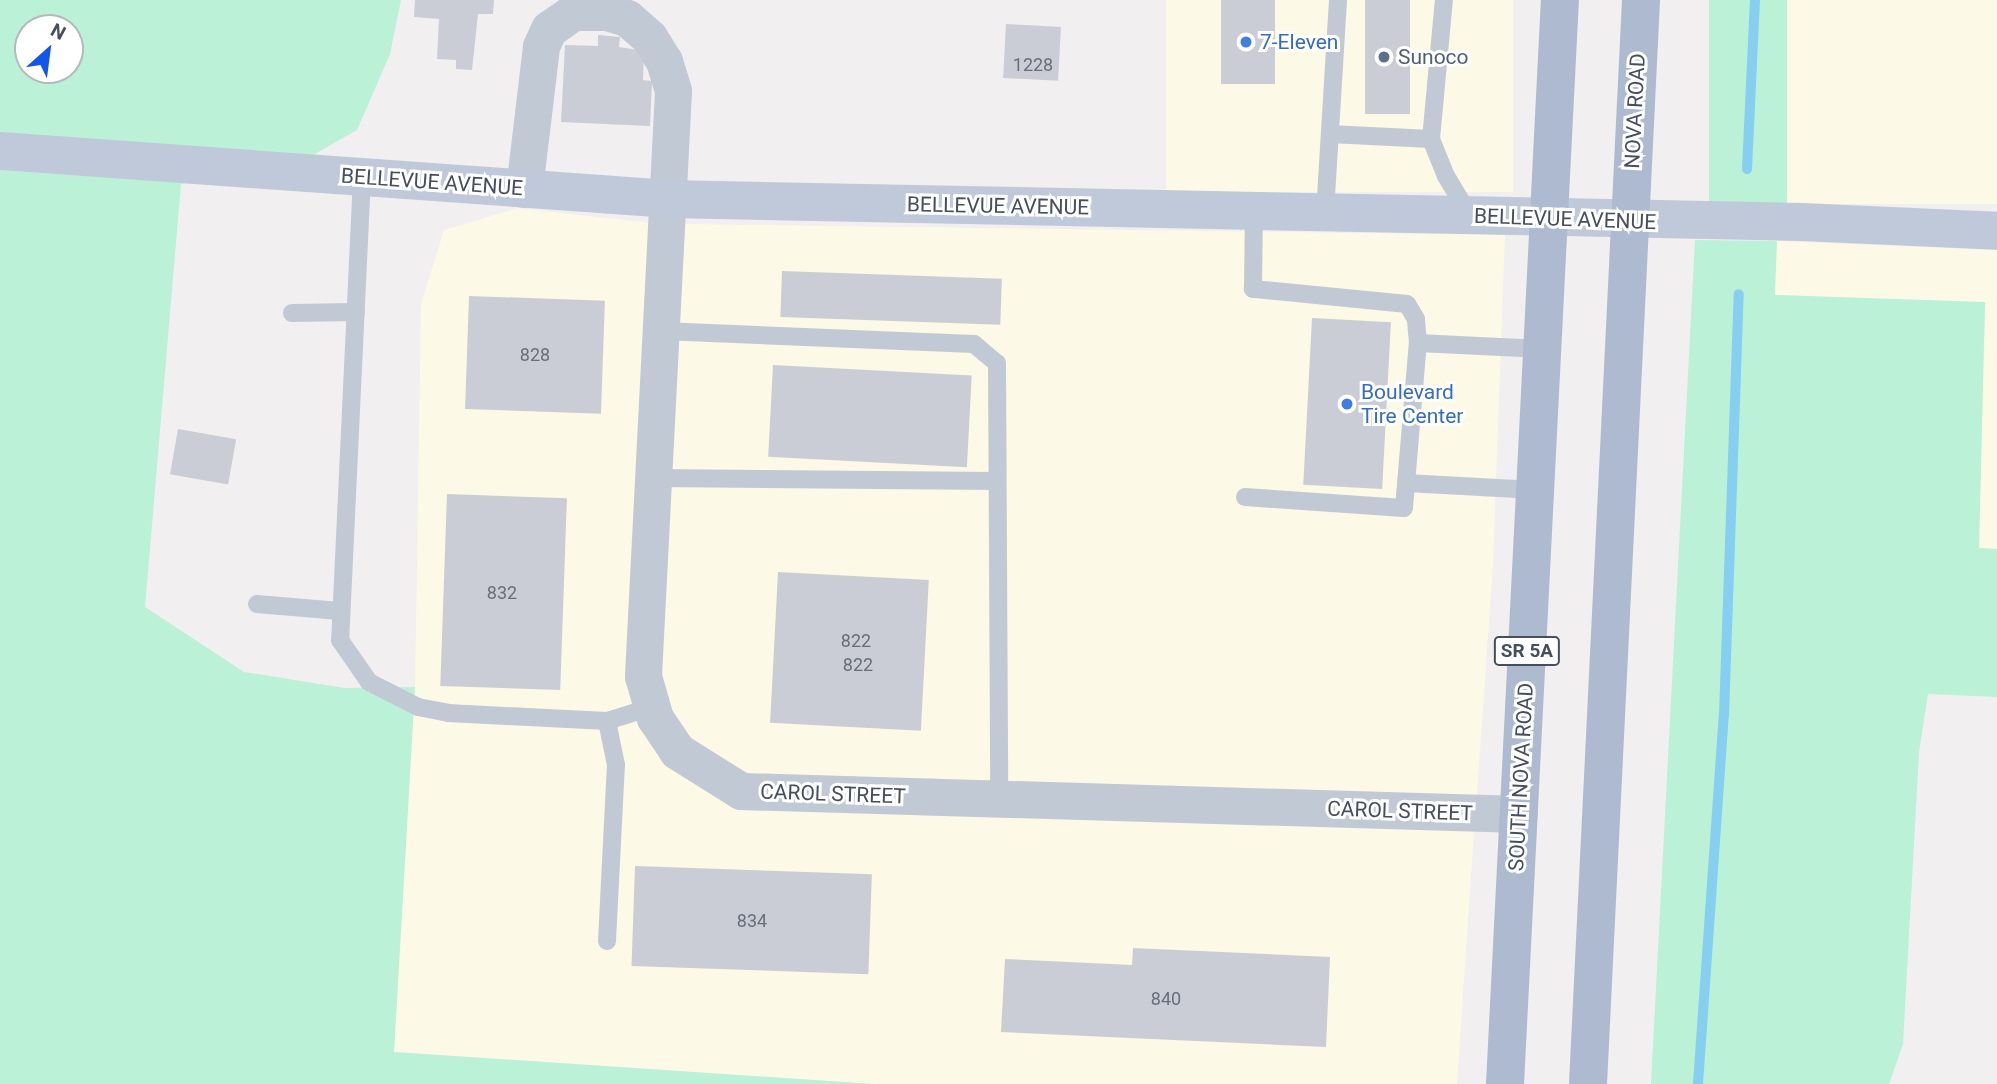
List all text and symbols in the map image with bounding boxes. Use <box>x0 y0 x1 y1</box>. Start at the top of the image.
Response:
north arrow <box>14 14 84 84</box>
text: N <box>47 18 69 45</box>
place label: 7-Eleven <box>1260 29 1338 55</box>
marker: 7-Eleven <box>1238 34 1254 50</box>
place label: Sunoco <box>1398 44 1469 70</box>
marker: Sunoco <box>1376 49 1392 65</box>
street label: NOVA ROAD <box>1619 53 1651 169</box>
house number: 1228 <box>1013 54 1053 76</box>
street label: BELLEVUE AVENUE <box>340 163 524 201</box>
street label: BELLEVUE AVENUE <box>907 192 1089 220</box>
street label: BELLEVUE AVENUE <box>1473 203 1657 235</box>
house number: 828 <box>520 344 550 366</box>
place label: Boulevard Tire Center <box>1361 379 1463 429</box>
marker: Boulevard Tire Center <box>1339 396 1355 412</box>
house number: 832 <box>487 582 517 604</box>
house number: 822 <box>841 630 871 652</box>
road number: SR 5A <box>1494 636 1560 666</box>
house number: 822 <box>843 654 873 676</box>
street label: SOUTH NOVA ROAD <box>1503 682 1539 872</box>
street label: CAROL STREET <box>760 779 906 809</box>
street label: CAROL STREET <box>1327 796 1473 826</box>
house number: 834 <box>737 910 767 932</box>
house number: 840 <box>1151 988 1181 1010</box>

